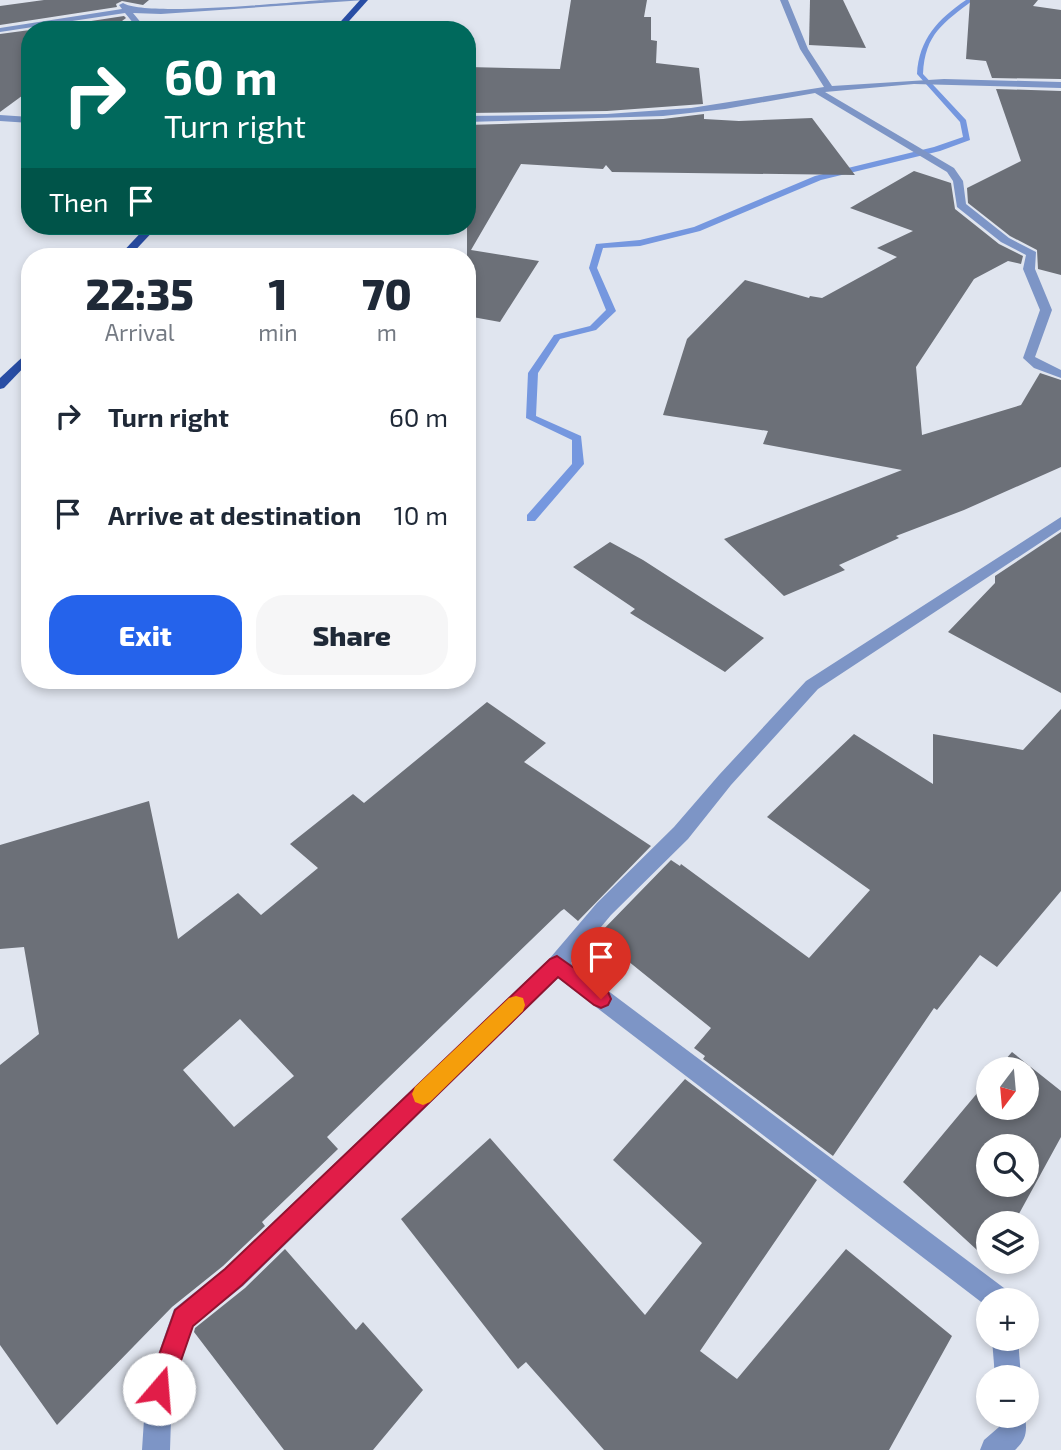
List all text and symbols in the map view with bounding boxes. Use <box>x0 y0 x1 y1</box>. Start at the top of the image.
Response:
text: 60 m <box>164 46 278 105</box>
icon: right <box>49 49 140 140</box>
text: Turn right <box>164 106 306 144</box>
icon: arrive <box>122 182 160 220</box>
text: Then <box>49 186 108 217</box>
text: 22:35 <box>85 268 194 318</box>
text: 1 <box>268 268 287 318</box>
text: 70 <box>362 268 412 318</box>
text: Arrival <box>105 318 175 346</box>
text: min <box>258 318 298 346</box>
text: m <box>377 318 397 346</box>
icon: right <box>49 397 87 435</box>
text: Turn right <box>108 401 229 432</box>
text: 60 m <box>389 401 448 432</box>
icon: arrive <box>49 495 87 533</box>
text: Arrive at destination <box>108 499 361 530</box>
text: 10 m <box>393 499 448 530</box>
button: Exit <box>49 595 242 675</box>
button: Share <box>256 595 448 675</box>
pin <box>571 927 631 999</box>
icon: arrive <box>582 938 620 976</box>
north arrow <box>976 1057 1040 1120</box>
map controls <box>976 1057 1039 1428</box>
button: search <box>976 1134 1039 1197</box>
button: layers <box>976 1211 1039 1274</box>
button: + <box>976 1288 1039 1351</box>
position arrow <box>122 1352 196 1426</box>
button: − <box>976 1365 1039 1428</box>

